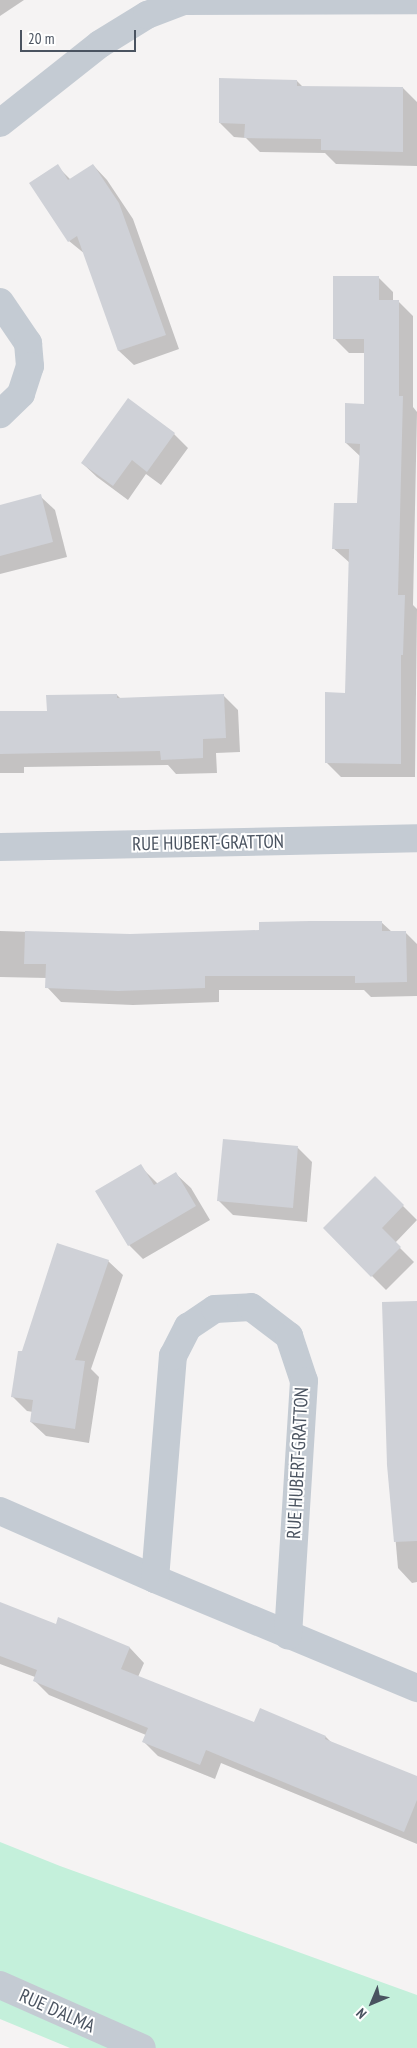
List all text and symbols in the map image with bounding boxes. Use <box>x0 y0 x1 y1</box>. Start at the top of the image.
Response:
scale bar <box>22 20 139 52</box>
text: 20 m <box>28 29 54 48</box>
street label: RUE HUBERT-GRATTON <box>132 830 284 856</box>
street label: RUE HUBERT-GRATTON <box>283 1387 313 1539</box>
north arrow <box>347 1978 397 2028</box>
street label: RUE D'ALMA <box>16 1984 98 2038</box>
text: N <box>352 2005 370 2023</box>

